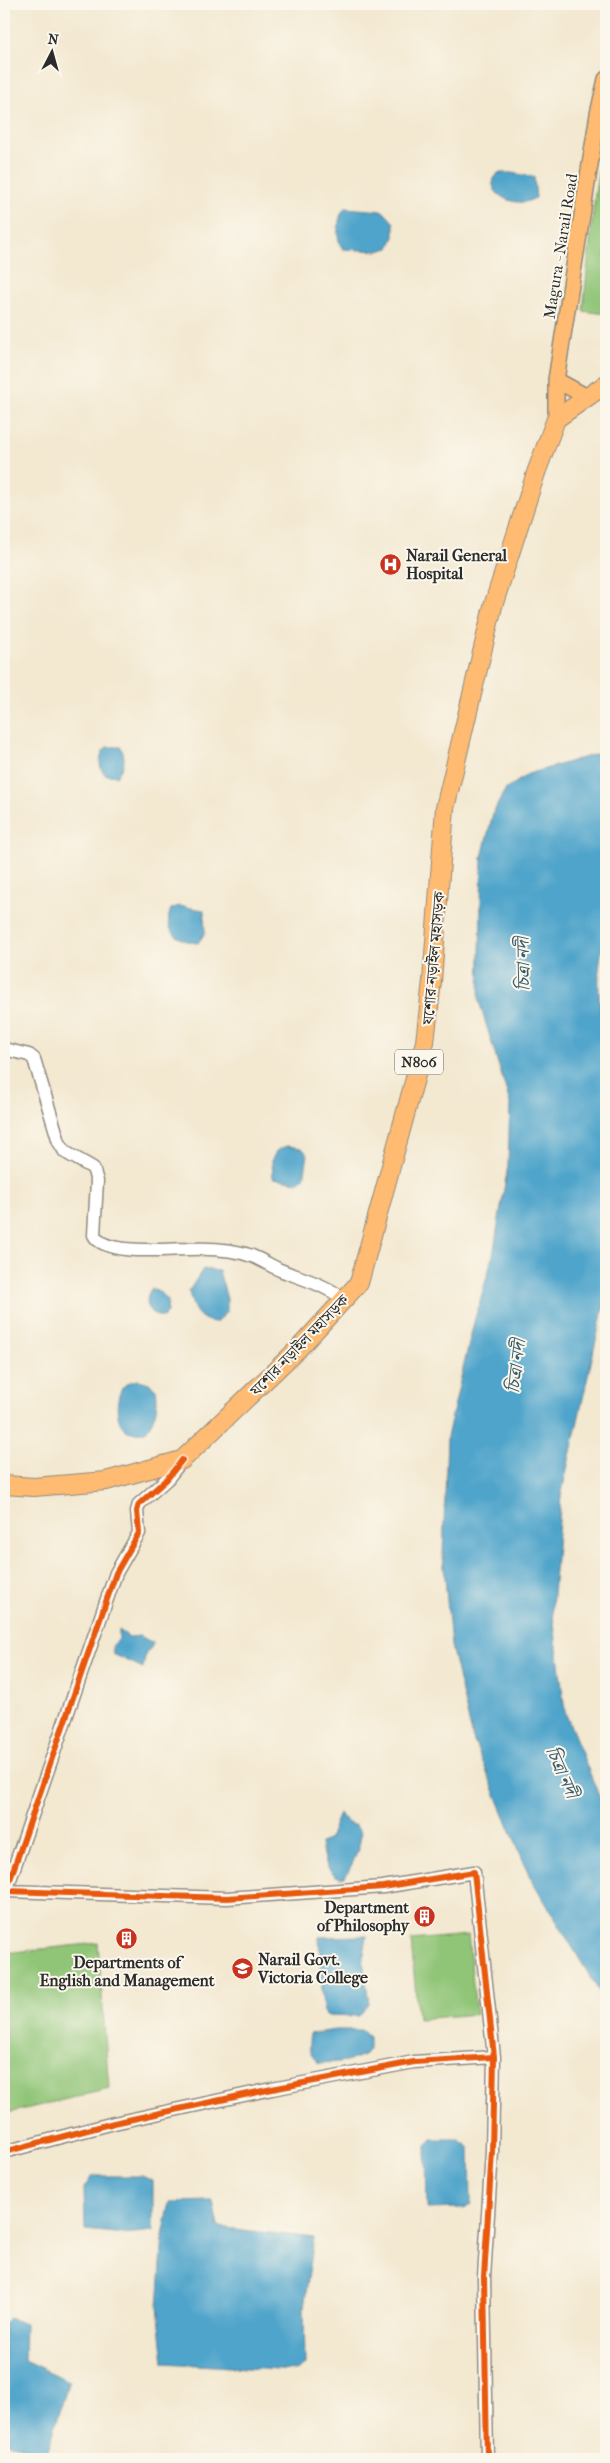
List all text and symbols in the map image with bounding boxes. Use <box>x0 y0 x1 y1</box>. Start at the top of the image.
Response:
north arrow <box>28 28 78 78</box>
text: N <box>47 31 60 49</box>
street label: Magura - Narail Road <box>540 172 581 320</box>
place label: Narail General Hospital <box>406 546 508 584</box>
hospital icon: Narail General Hospital <box>378 552 402 576</box>
street label: যশোর-নড়াইল মহাসড়ক <box>417 890 449 1026</box>
water label: চিত্রা নদী <box>511 935 534 991</box>
road number: N806 <box>395 1050 443 1074</box>
street label: যশোর-নড়াইল মহাসড়ক <box>245 1290 353 1401</box>
water label: চিত্রা নদী <box>502 1336 530 1394</box>
water label: চিত্রা নদী <box>541 1743 584 1803</box>
place label: Department of Philosophy <box>317 1898 410 1936</box>
building icon: Department of Philosophy <box>413 1904 437 1928</box>
building icon: Departments of English and Management <box>115 1926 139 1950</box>
place label: Narail Govt. Victoria College <box>257 1950 368 1988</box>
place label: Departments of English and Management <box>40 1953 215 1991</box>
school or university icon: Narail Govt. Victoria College <box>230 1956 254 1980</box>

